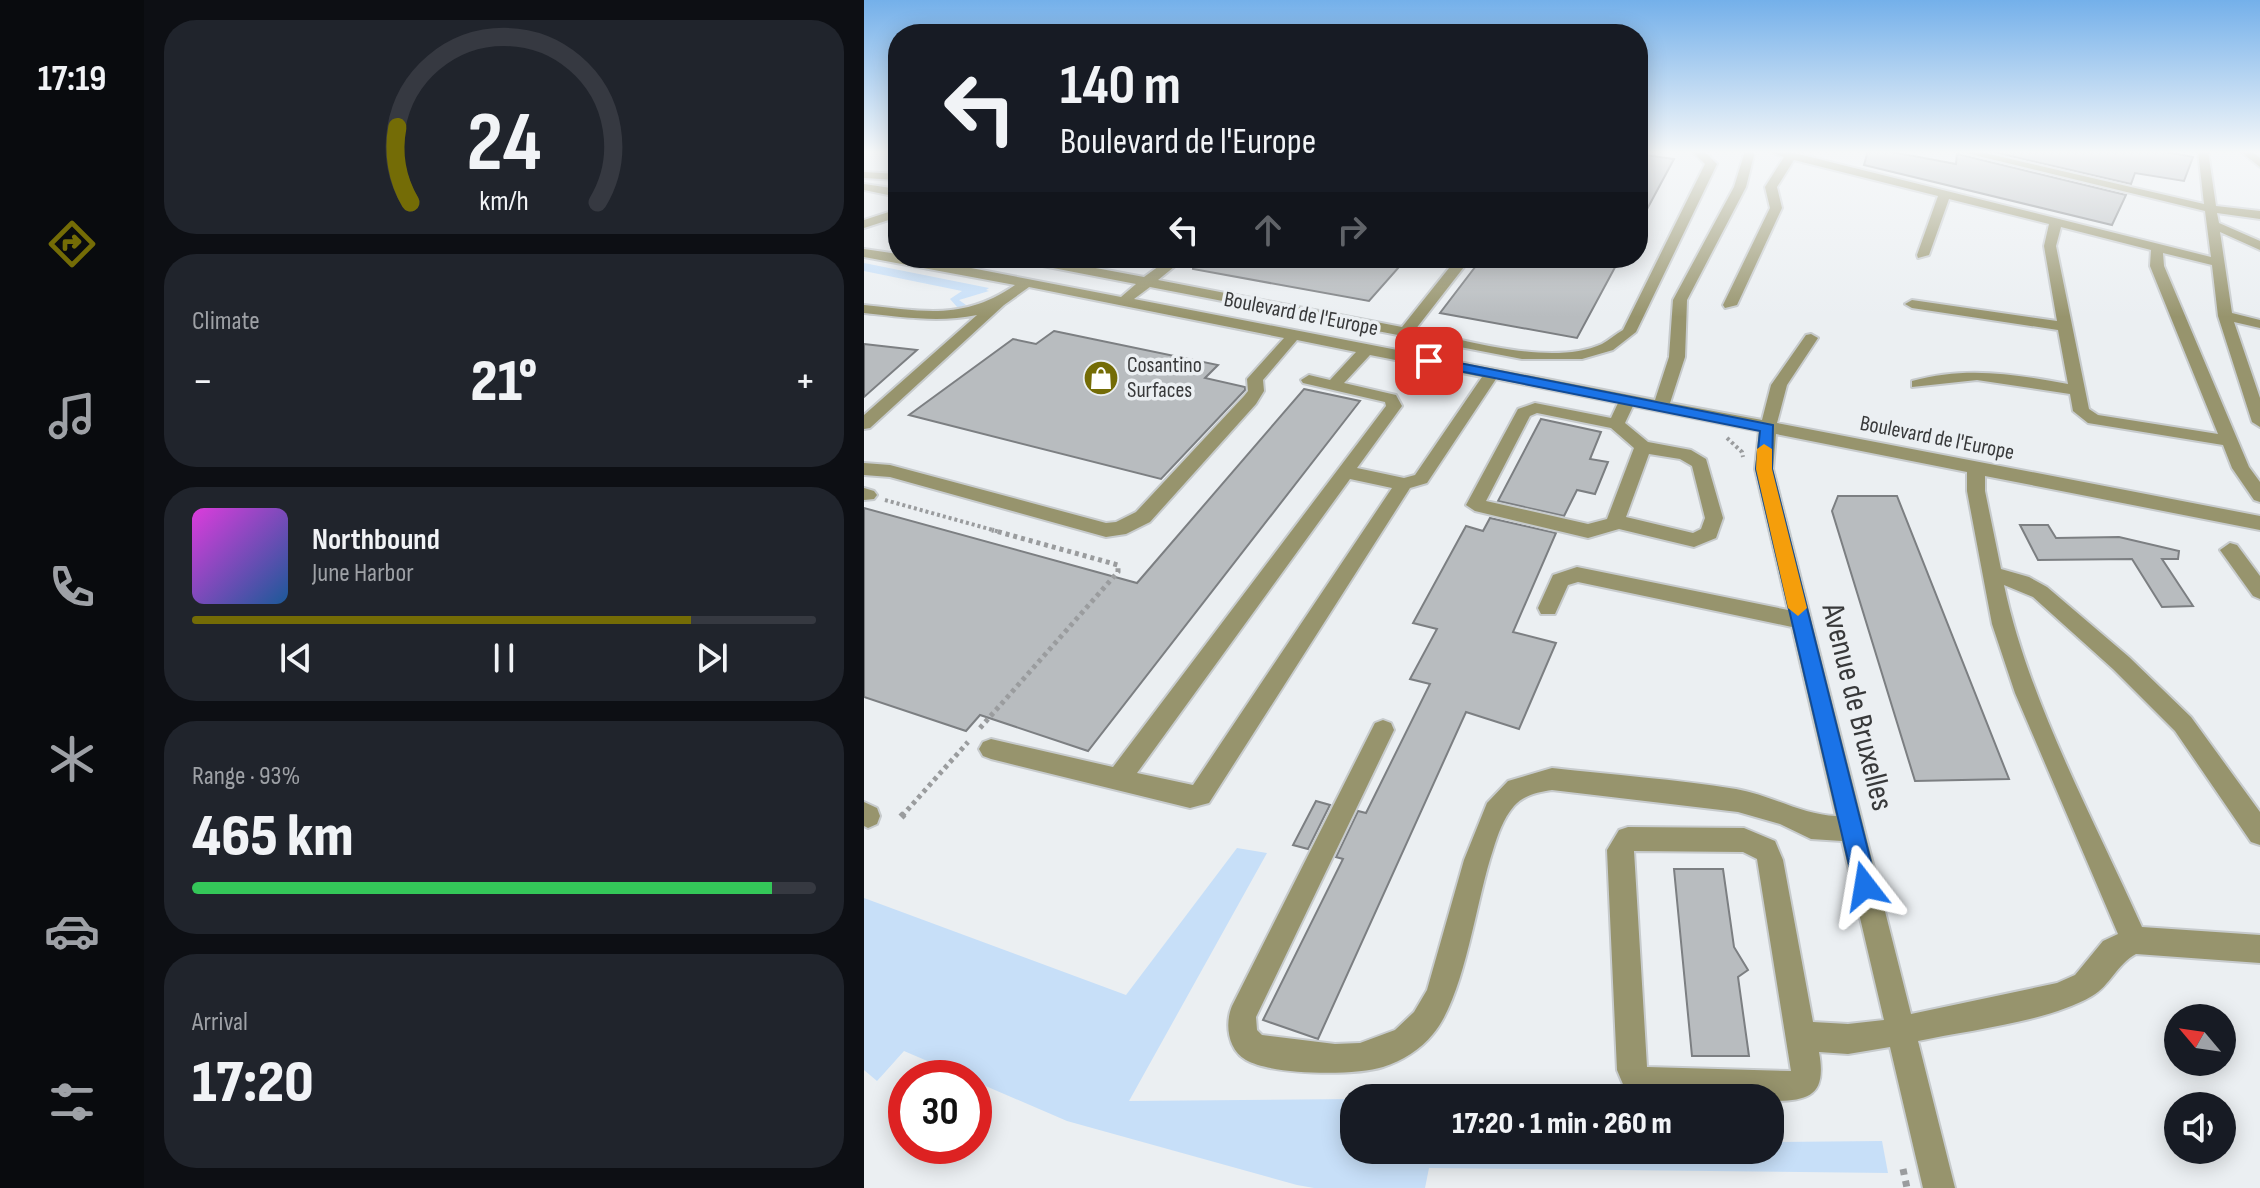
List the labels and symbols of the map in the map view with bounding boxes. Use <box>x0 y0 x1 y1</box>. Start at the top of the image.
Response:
street label: Boulevard de l'Europe <box>1222 286 1380 342</box>
pin <box>1395 327 1463 395</box>
place label: Cosantino Surfaces <box>1127 352 1202 404</box>
shop icon: Cosantino Surfaces <box>1082 359 1120 397</box>
street label: Boulevard de l'Europe <box>1858 410 2016 466</box>
street label: Avenue de Bruxelles <box>1812 598 1902 815</box>
position arrow <box>1823 844 1907 928</box>
north arrow <box>2164 1004 2236 1076</box>
speed limit sign: 30 <box>888 1060 992 1164</box>

